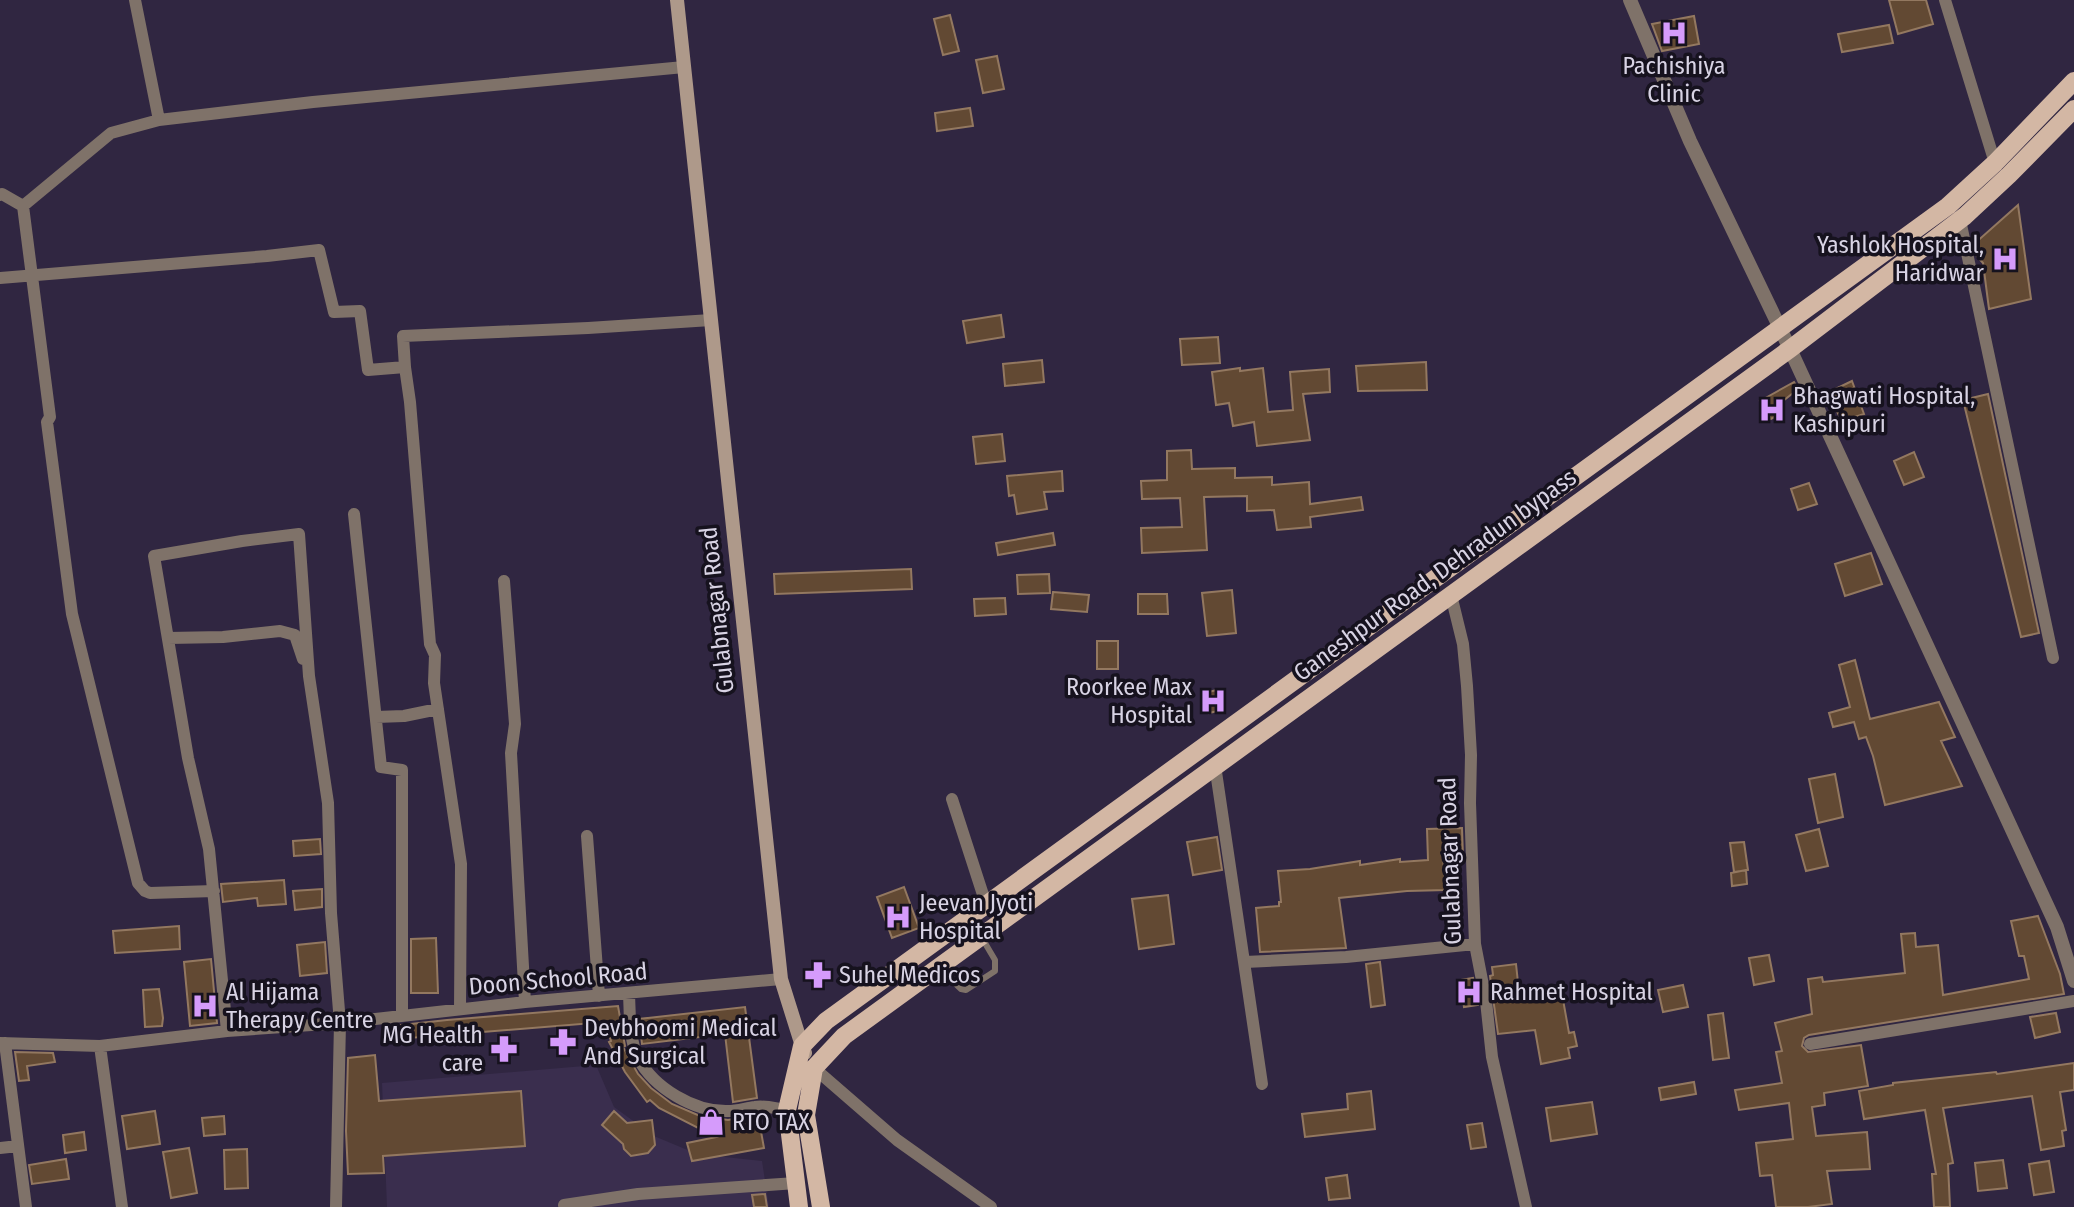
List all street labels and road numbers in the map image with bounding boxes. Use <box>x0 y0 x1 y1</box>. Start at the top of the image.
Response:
street label: Ganeshpur Road, Dehradun bypass <box>1288 463 1582 687</box>
street label: Gulabnagar Road <box>694 525 740 695</box>
street label: Gulabnagar Road <box>1433 777 1467 945</box>
street label: Doon School Road <box>467 957 649 1001</box>

